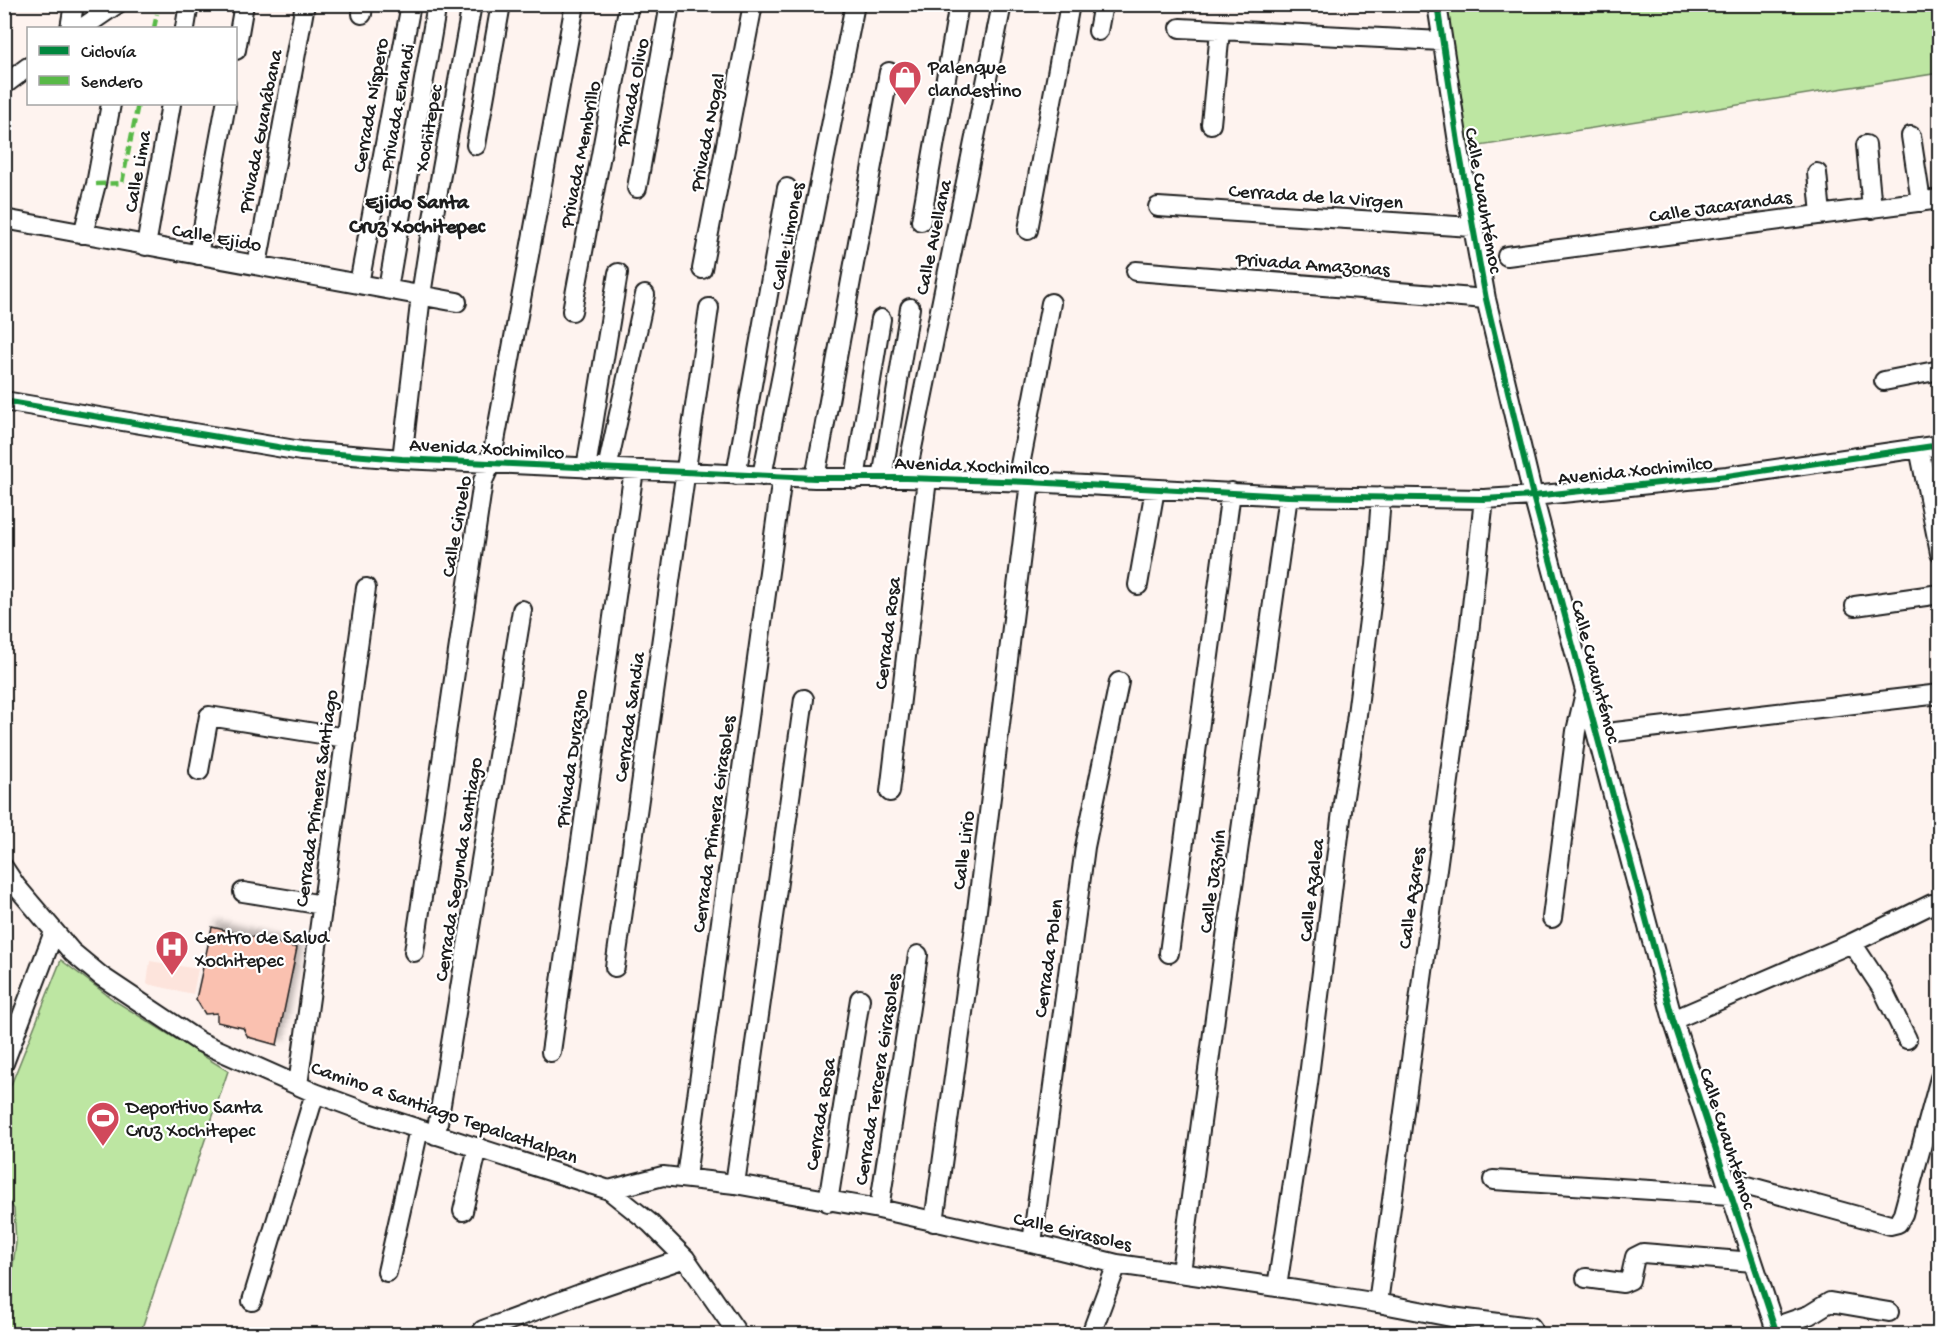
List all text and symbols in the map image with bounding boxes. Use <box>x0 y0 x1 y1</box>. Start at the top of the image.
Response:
legend <box>27 27 237 105</box>
street label: Cerrada Níspero <box>349 36 396 175</box>
street label: Privada Olivo <box>612 37 656 150</box>
street label: Privada Enandi <box>377 42 422 174</box>
text: Ciclovía <box>81 43 137 64</box>
street label: Privada Guanábana <box>235 47 290 216</box>
place label: Palenque clandestino <box>927 58 1022 104</box>
shop icon: Palenque clandestino <box>887 59 923 106</box>
street label: Privada Nogal <box>686 71 732 195</box>
text: Sendero <box>81 73 143 94</box>
street label: Privada Membrillo <box>557 79 608 231</box>
street label: Xochitepec <box>411 82 450 175</box>
street label: Calle Cuauhtémoc <box>1457 126 1506 276</box>
street label: Calle Lima <box>121 128 158 214</box>
street label: Calle Avellana <box>912 177 959 297</box>
street label: Calle Limones <box>768 180 811 292</box>
street label: Cerrada de la Virgen <box>1228 181 1404 216</box>
street label: Calle Jacarandas <box>1648 187 1794 230</box>
district label: Ejido Santa Cruz Xochitepec <box>348 192 487 241</box>
street label: Calle Ejido <box>170 220 263 259</box>
street label: Privada Amazonas <box>1234 250 1391 283</box>
street label: Avenida Xochimilco <box>409 435 565 466</box>
street label: Avenida Xochimilco <box>894 453 1050 482</box>
street label: Avenida Xochimilco <box>1557 453 1714 492</box>
street label: Calle Ciruelo <box>438 474 479 579</box>
street label: Cerrada Rosa <box>871 575 908 691</box>
street label: Calle Cuauhtémoc <box>1563 598 1624 747</box>
street label: Cerrada Sandia <box>611 650 652 784</box>
street label: Cerrada Primera Santiago <box>292 688 345 909</box>
street label: Privada Durazno <box>552 688 595 830</box>
street label: Cerrada Primera Girasoles <box>689 714 742 934</box>
street label: Cerrada Segunda Santiago <box>431 756 490 983</box>
street label: Calle Lirio <box>949 810 982 891</box>
street label: Calle Jazmín <box>1196 828 1233 935</box>
street label: Calle Azalea <box>1296 837 1331 943</box>
street label: Calle Azares <box>1395 846 1432 951</box>
street label: Cerrada Polen <box>1031 897 1070 1019</box>
place label: Centro de Salud Xochitepec <box>194 928 331 974</box>
hospital icon: Centro de Salud Xochitepec <box>154 929 190 976</box>
street label: Cerrada Tercera Girasoles <box>851 971 908 1187</box>
street label: Cerrada Rosa <box>802 1056 843 1172</box>
street label: Camino a Santiago Tepalcatlalpan <box>307 1058 581 1171</box>
street label: Calle Cuauhtémoc <box>1692 1066 1760 1214</box>
place label: Deportivo Santa Cruz Xochitepec <box>124 1098 263 1144</box>
sports icon: Deportivo Santa Cruz Xochitepec <box>85 1100 121 1147</box>
street label: Calle Girasoles <box>1011 1209 1134 1258</box>

